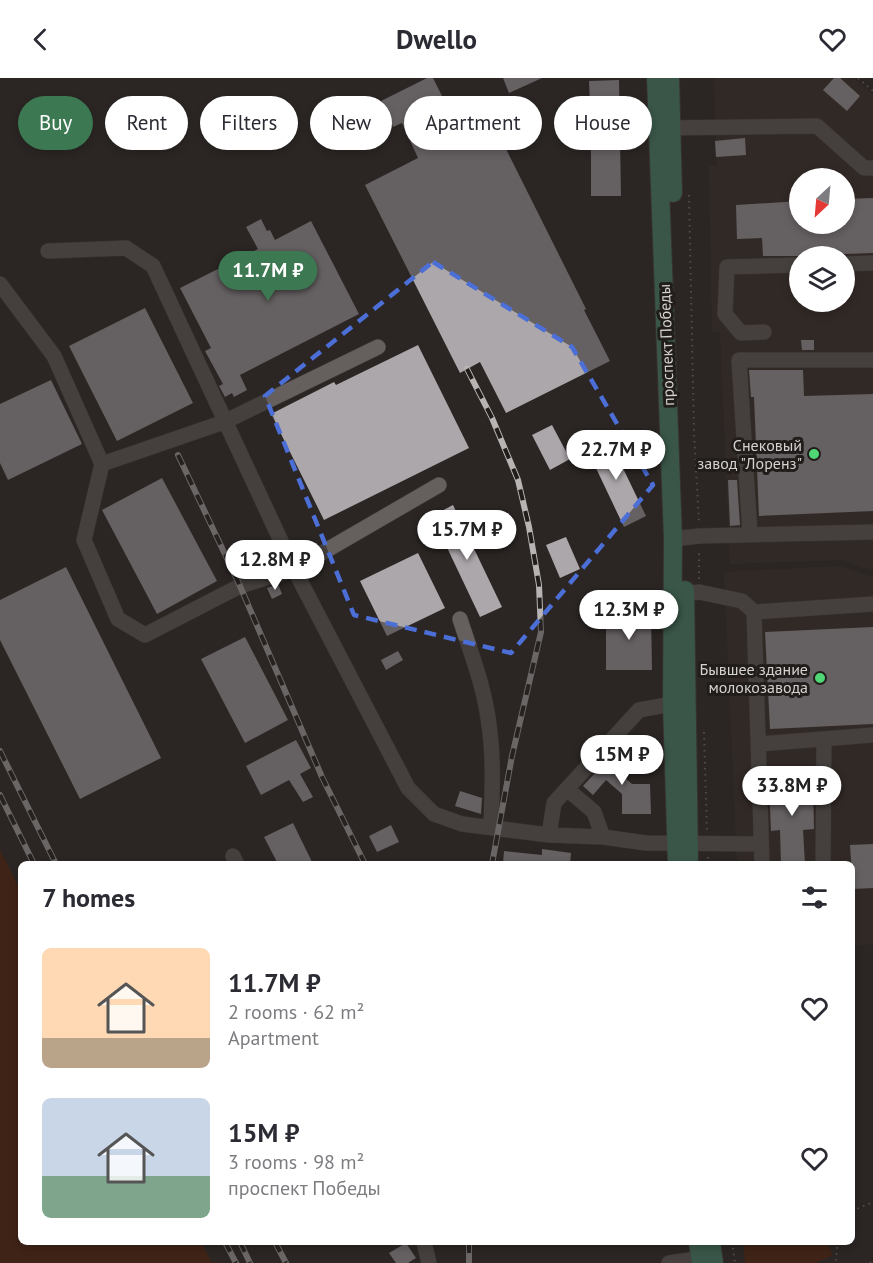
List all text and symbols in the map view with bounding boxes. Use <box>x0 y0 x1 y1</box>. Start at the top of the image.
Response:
text: Dwello <box>396 22 477 56</box>
icon: back <box>24 23 57 56</box>
icon: heart <box>816 23 849 56</box>
chip: Buy <box>18 96 93 150</box>
chip: Rent <box>105 96 188 150</box>
chip: Filters <box>200 96 298 150</box>
chip: New <box>310 96 392 150</box>
chip: Apartment <box>404 96 542 150</box>
chip: House <box>554 96 652 150</box>
north arrow <box>789 168 855 234</box>
map controls <box>789 168 855 312</box>
button: layers <box>789 246 855 312</box>
pin: 11.7M ₽ <box>213 251 323 302</box>
text: 11.7M ₽ <box>232 257 304 283</box>
street label: проспект Победы <box>654 284 678 406</box>
pin: 22.7M ₽ <box>561 430 671 481</box>
place label: Снековый завод "Лоренз" <box>697 435 802 473</box>
text: 22.7M ₽ <box>580 436 652 462</box>
marker: Снековый завод "Лоренз" <box>807 447 821 461</box>
pin: 15.7M ₽ <box>412 510 522 561</box>
text: 15.7M ₽ <box>431 516 503 542</box>
pin: 12.8M ₽ <box>220 540 330 591</box>
text: 12.8M ₽ <box>239 546 311 572</box>
pin: 12.3M ₽ <box>574 590 684 641</box>
text: 12.3M ₽ <box>593 596 665 622</box>
place label: Бывшее здание молокозавода <box>699 659 808 697</box>
marker: Бывшее здание молокозавода <box>813 671 827 685</box>
pin: 15M ₽ <box>580 735 664 786</box>
text: 15M ₽ <box>594 741 650 767</box>
pin: 33.8M ₽ <box>737 766 847 817</box>
text: 33.8M ₽ <box>756 772 828 798</box>
text: 7 homes <box>42 881 135 914</box>
icon: filters <box>798 881 831 914</box>
text: 11.7M ₽ <box>228 966 321 999</box>
icon: home <box>90 972 162 1044</box>
icon: heart <box>798 992 831 1025</box>
text: 2 rooms · 62 m² <box>228 999 364 1025</box>
text: Apartment <box>228 1025 319 1051</box>
text: 15M ₽ <box>228 1116 300 1149</box>
icon: home <box>90 1122 162 1194</box>
icon: heart <box>798 1142 831 1175</box>
text: 3 rooms · 98 m² <box>228 1149 364 1175</box>
text: проспект Победы <box>228 1175 381 1201</box>

